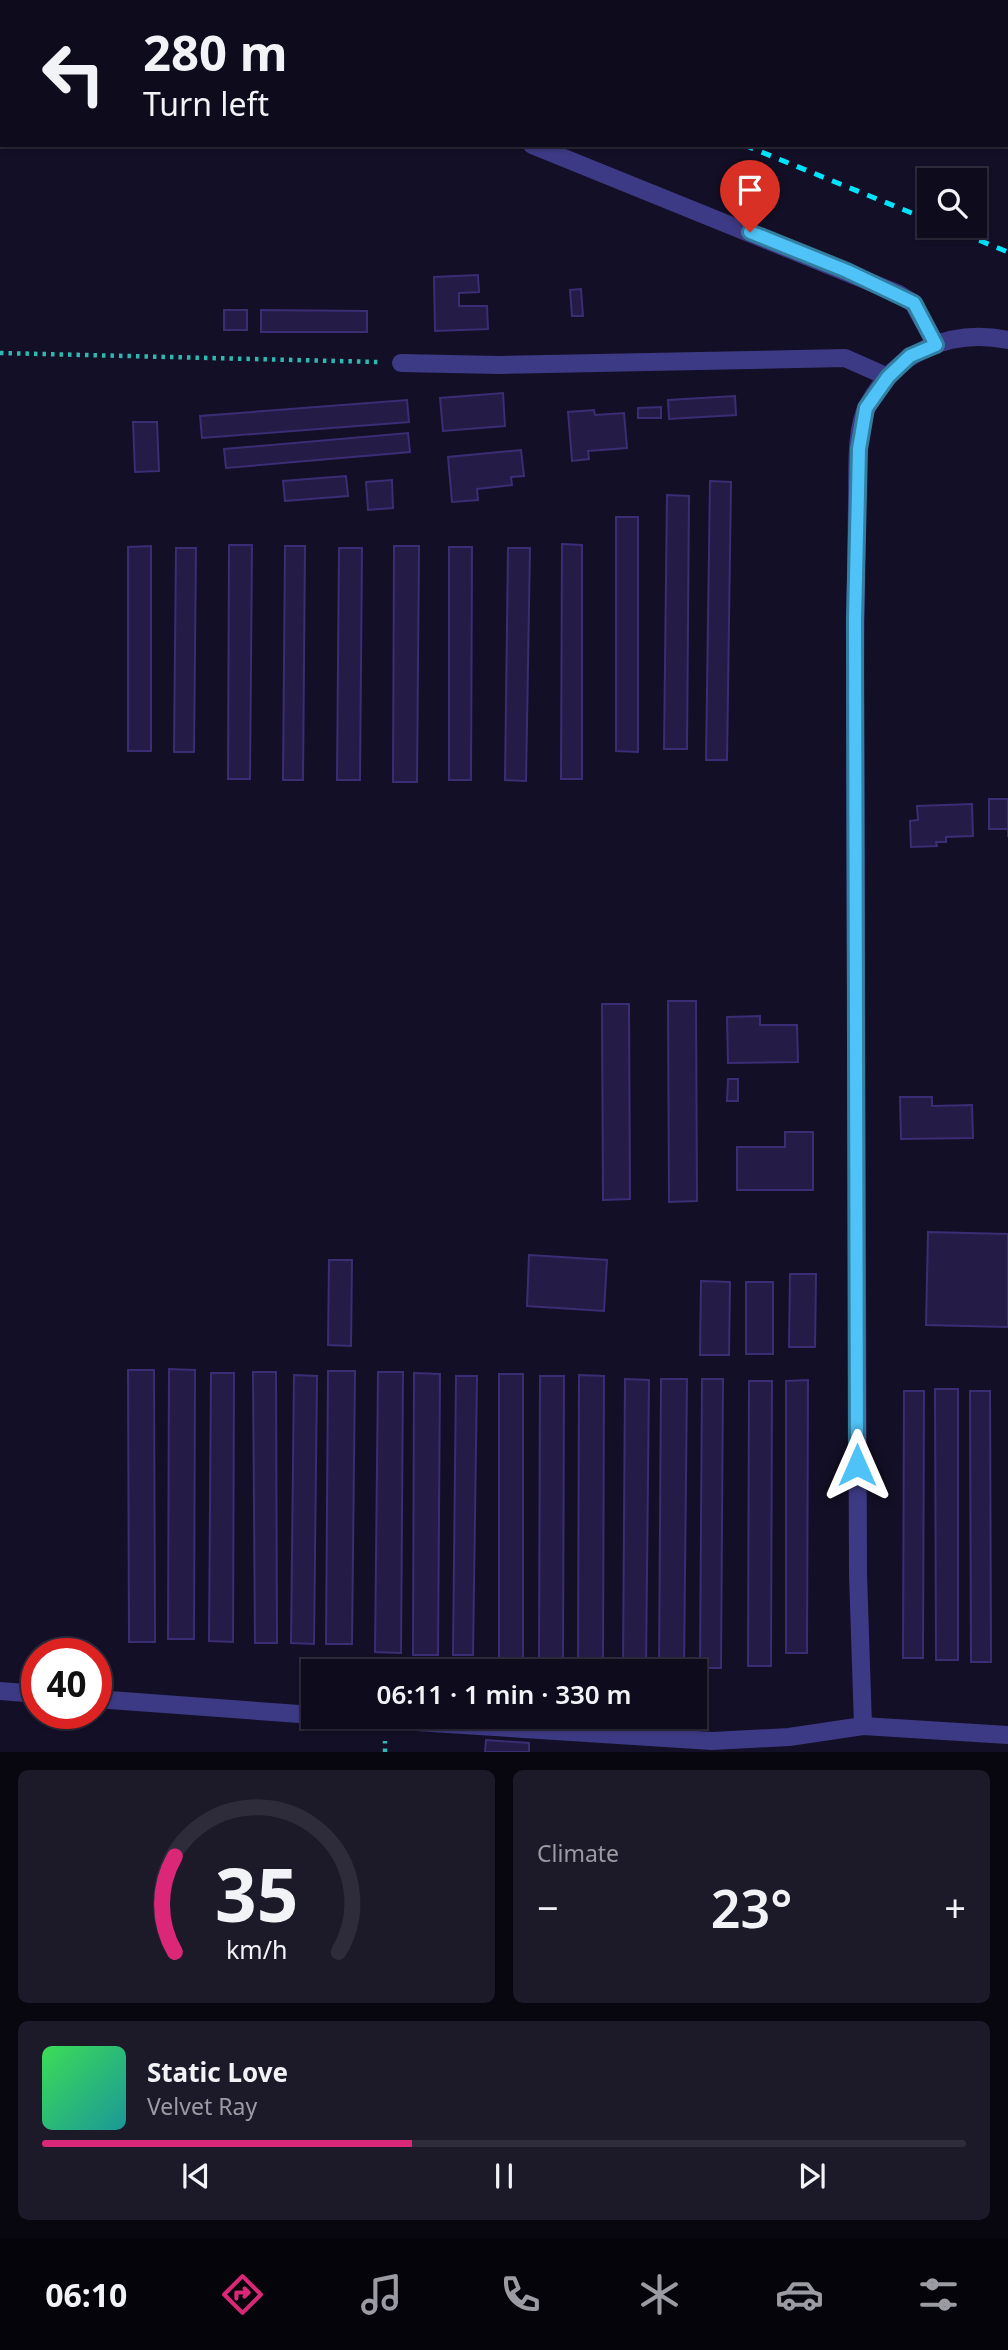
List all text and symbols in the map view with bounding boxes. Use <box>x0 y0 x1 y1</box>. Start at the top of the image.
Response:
text: 280 m <box>143 19 288 85</box>
icon: left <box>28 28 119 119</box>
text: Turn left <box>143 82 269 125</box>
pin <box>720 160 780 232</box>
map controls <box>917 168 987 238</box>
button: search <box>917 168 987 238</box>
icon: arrive <box>731 171 769 209</box>
position arrow <box>820 1428 894 1502</box>
speed limit sign: 40 <box>21 1638 112 1729</box>
text: 06:11 · 1 min · 330 m <box>377 1676 631 1712</box>
text: Climate <box>537 1837 619 1869</box>
text: 35 <box>215 1845 298 1944</box>
text: 23° <box>711 1872 792 1943</box>
text: − <box>537 1881 559 1933</box>
text: + <box>944 1881 966 1933</box>
text: km/h <box>226 1932 287 1966</box>
text: Static Love <box>147 2054 288 2090</box>
text: Velvet Ray <box>147 2090 257 2122</box>
icon: previous <box>177 2157 215 2195</box>
icon: pause <box>485 2157 523 2195</box>
icon: next <box>793 2157 831 2195</box>
icon: directions <box>218 2270 267 2319</box>
icon: music <box>357 2270 406 2319</box>
icon: phone <box>496 2270 545 2319</box>
icon: climate <box>635 2270 684 2319</box>
icon: car <box>775 2270 824 2319</box>
icon: filters <box>914 2270 963 2319</box>
text: 06:10 <box>45 2273 127 2316</box>

